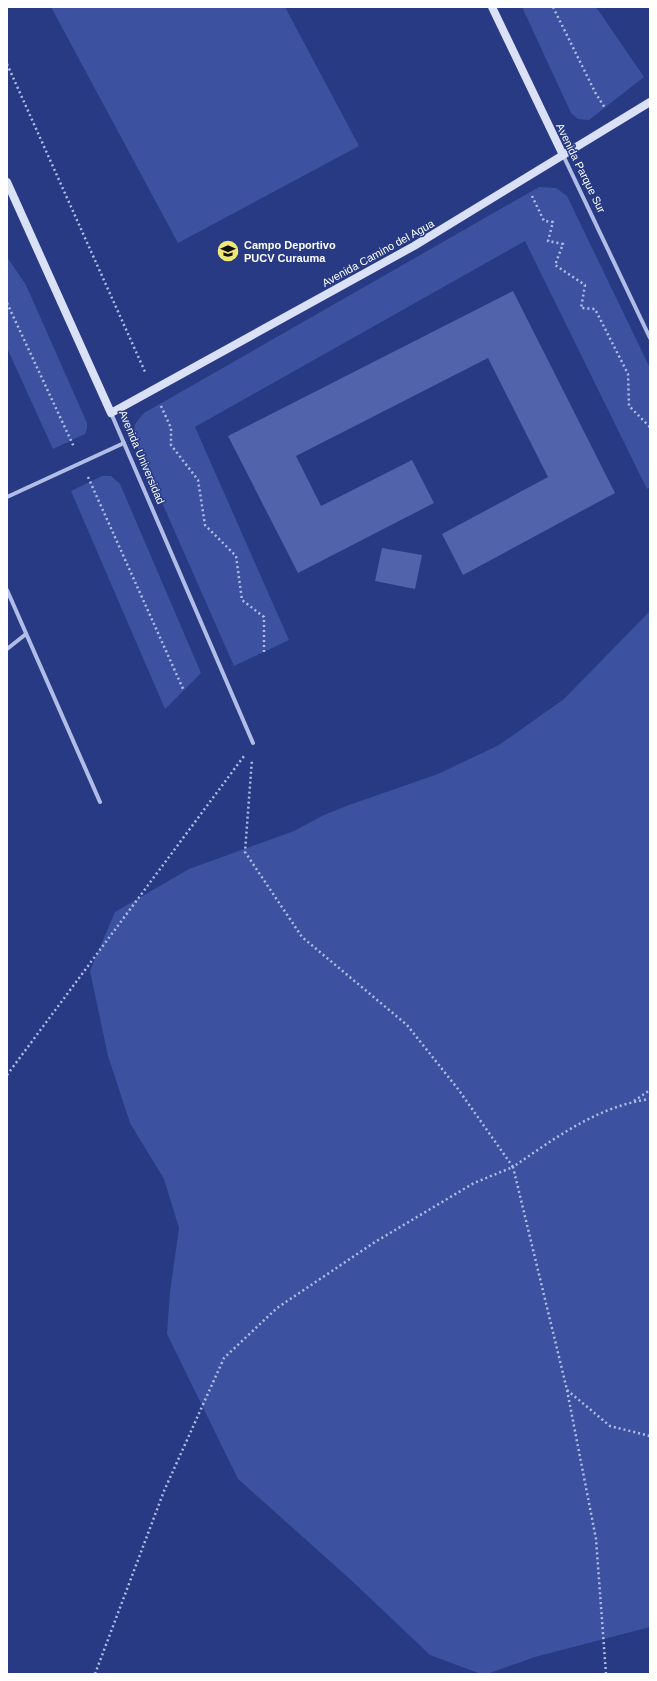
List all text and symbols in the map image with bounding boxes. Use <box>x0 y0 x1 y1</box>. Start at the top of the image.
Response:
street label: Avenida Parque Sur <box>554 121 608 215</box>
street label: Avenida Camino del Agua <box>320 217 437 289</box>
school or university icon: Campo Deportivo PUCV Curauma <box>215 238 241 264</box>
place label: Campo Deportivo PUCV Curauma <box>244 239 336 264</box>
street label: Avenida Universidad <box>117 408 167 506</box>

